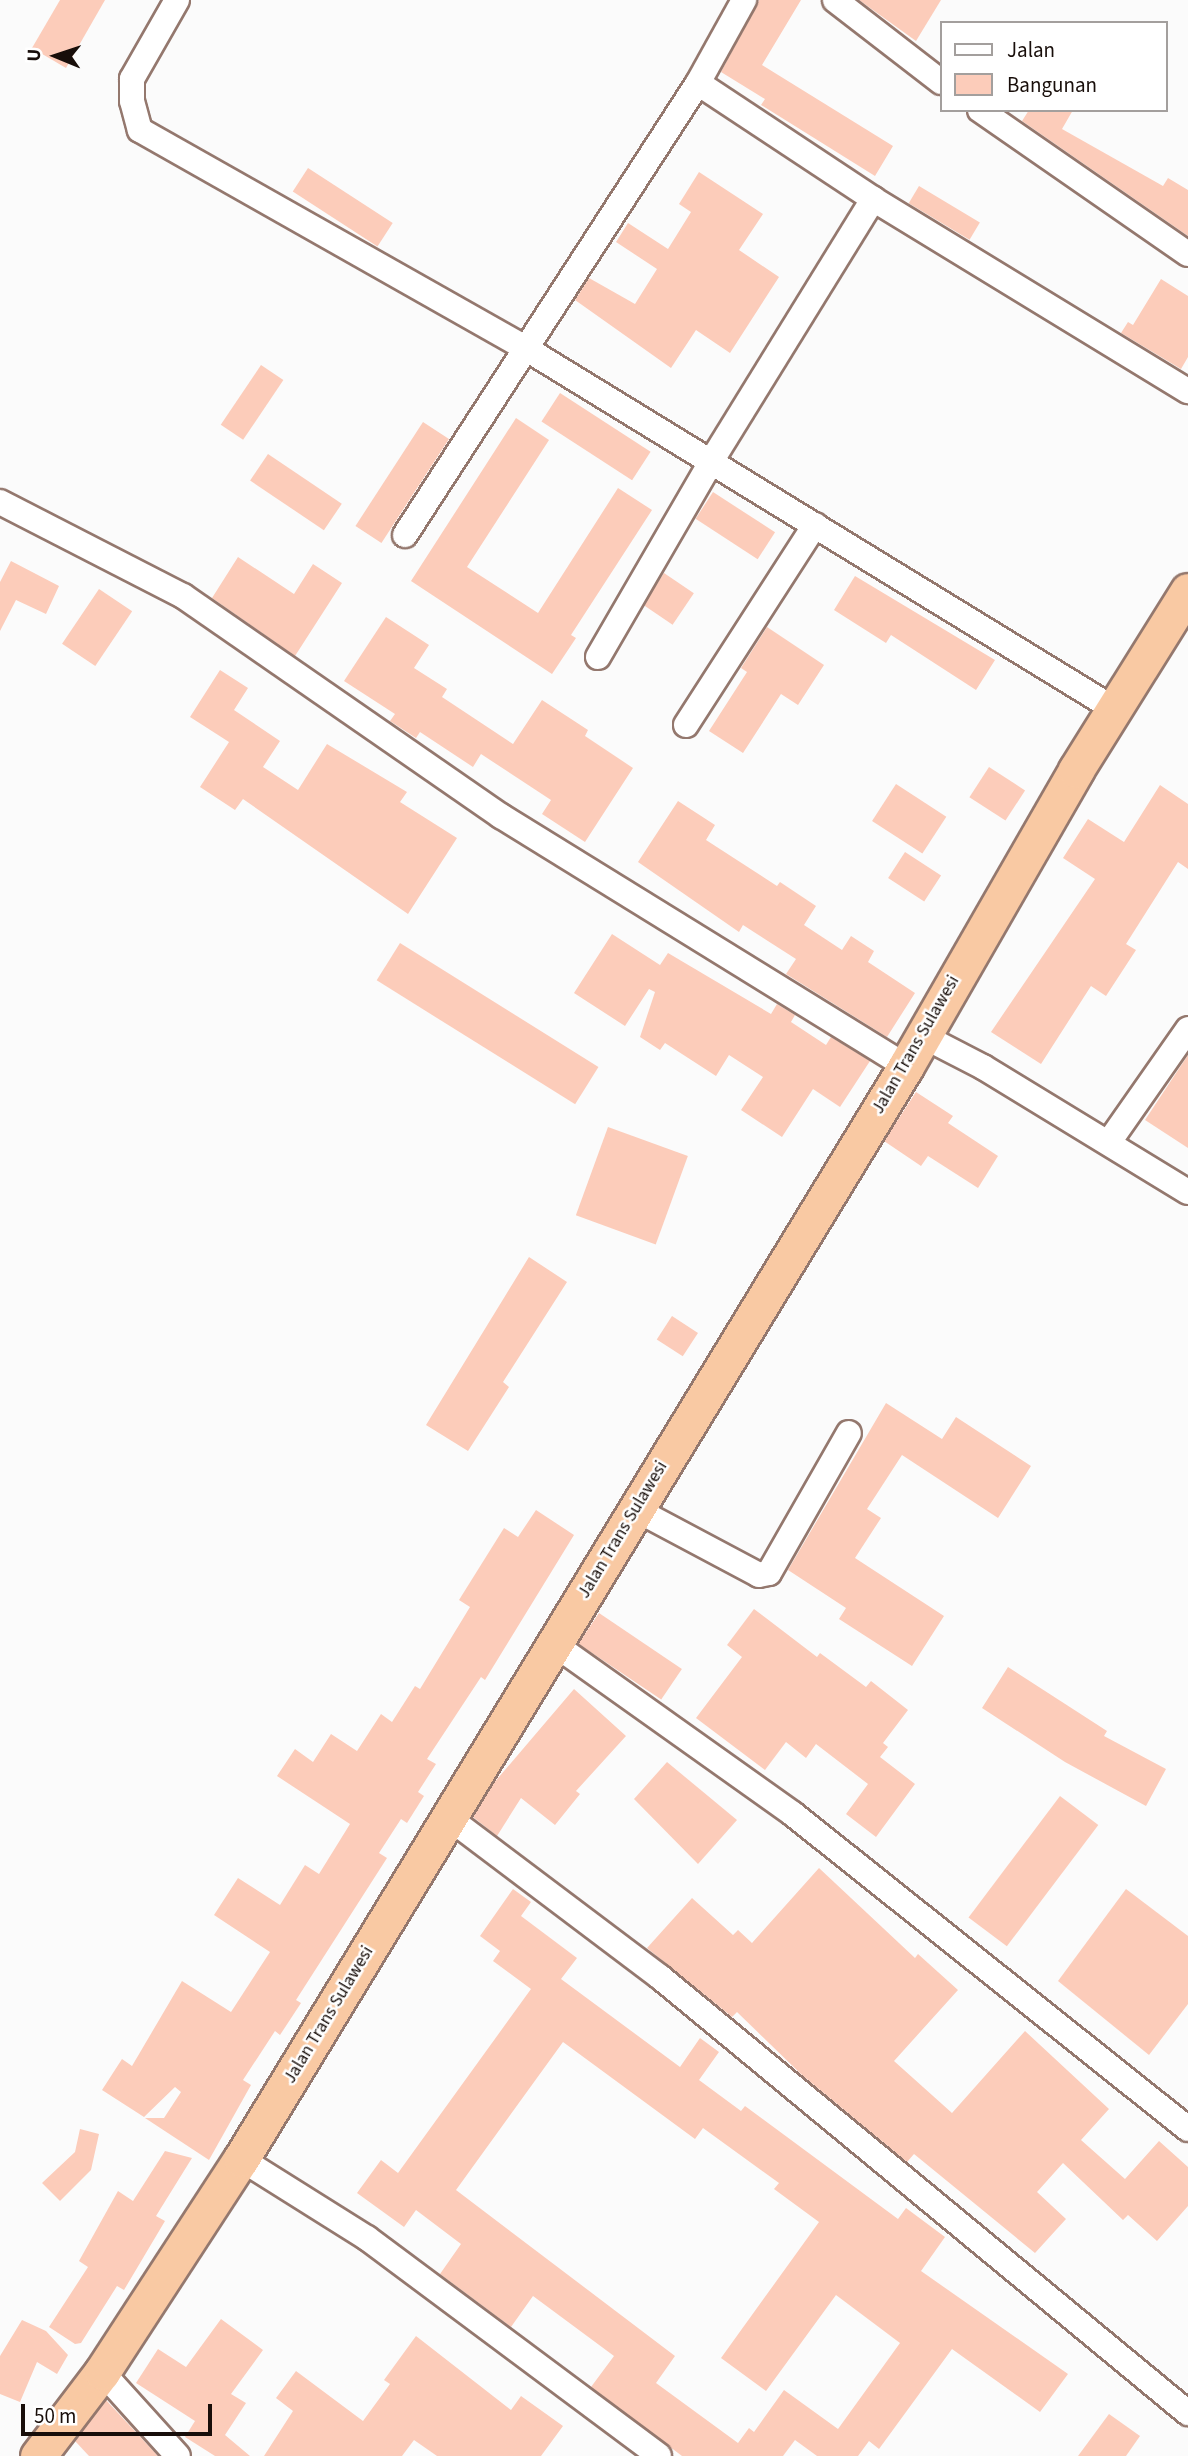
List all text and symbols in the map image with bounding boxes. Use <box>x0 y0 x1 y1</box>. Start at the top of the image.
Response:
north arrow <box>21 21 91 91</box>
legend <box>940 21 1167 112</box>
text: Jalan <box>1007 35 1055 65</box>
text: U <box>21 48 48 62</box>
text: Bangunan <box>1007 70 1097 100</box>
street label: Jalan Trans Sulawesi <box>868 972 964 1118</box>
street label: Jalan Trans Sulawesi <box>573 1457 673 1603</box>
street label: Jalan Trans Sulawesi <box>279 1942 379 2088</box>
scale bar <box>24 2390 215 2434</box>
text: 50 m <box>34 2401 76 2431</box>

